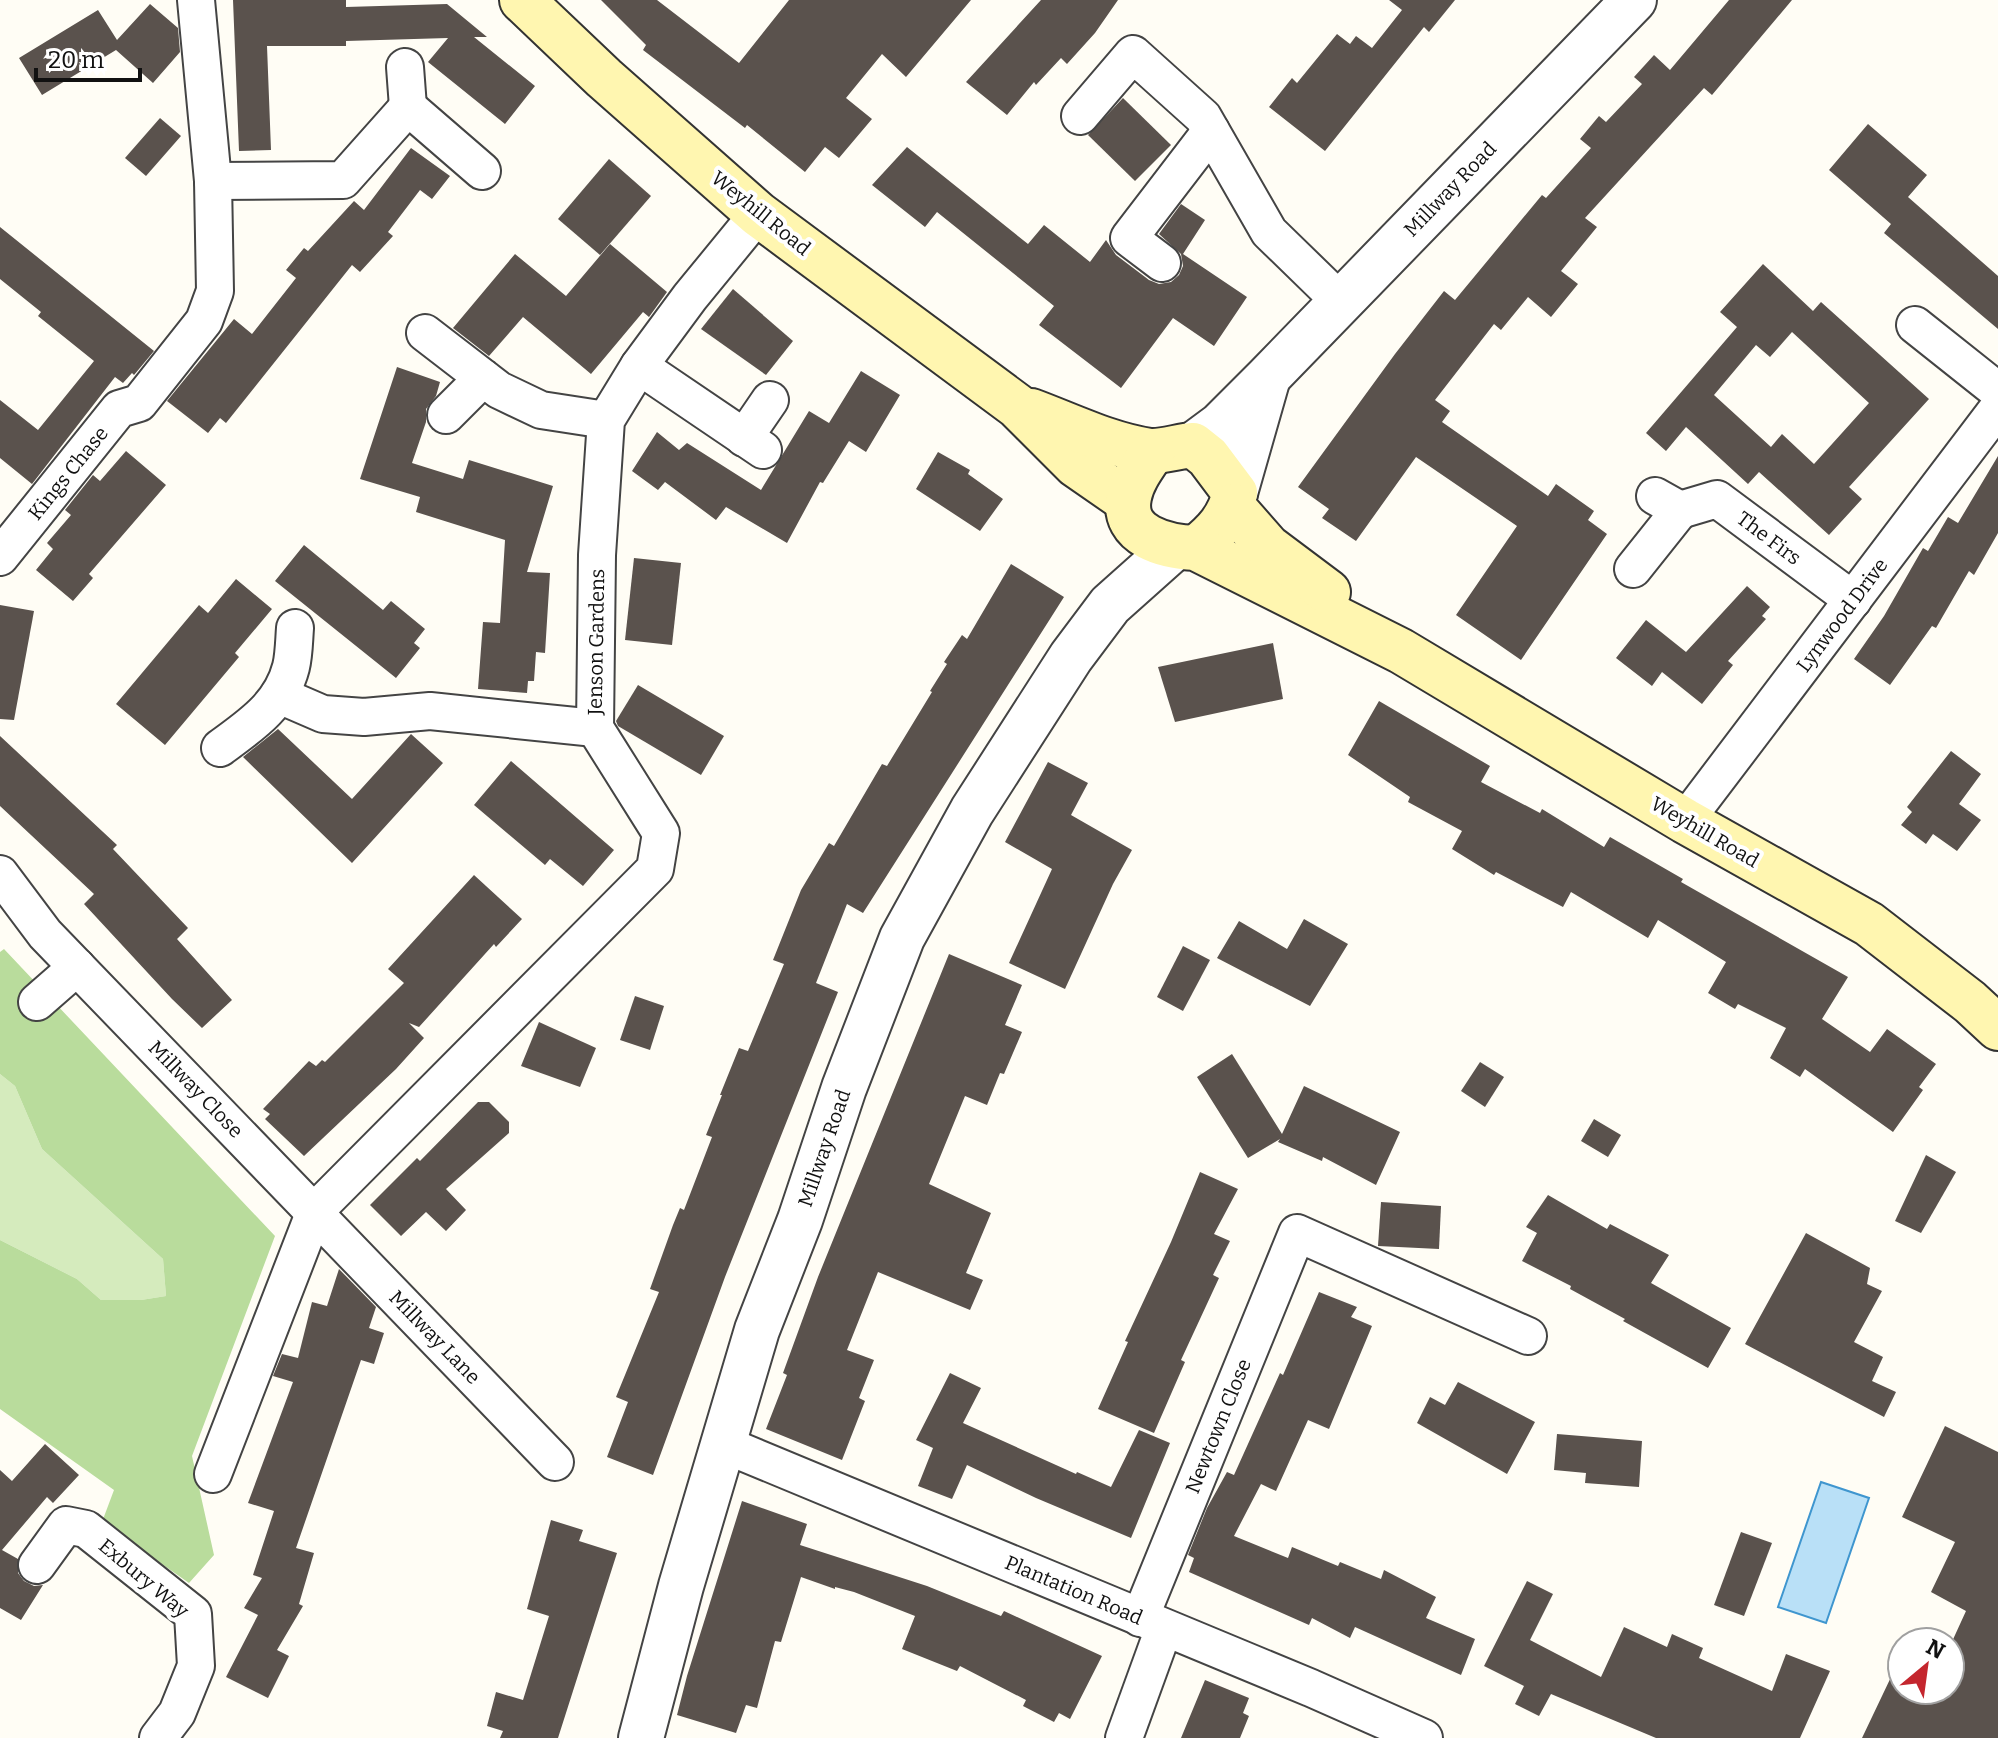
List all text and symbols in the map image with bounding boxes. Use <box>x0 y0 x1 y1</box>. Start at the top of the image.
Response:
scale bar <box>36 32 140 82</box>
text: 20 m <box>48 46 104 74</box>
street label: Millway Road <box>1399 137 1501 241</box>
street label: Weyhill Road <box>706 166 816 260</box>
street label: Kings Chase <box>23 421 113 525</box>
street label: The Firs <box>1732 506 1806 570</box>
street label: Lynwood Drive <box>1791 553 1893 677</box>
street label: Jenson Gardens <box>583 569 609 716</box>
street label: Weyhill Road <box>1647 791 1763 873</box>
street label: Millway Close <box>144 1036 248 1142</box>
street label: Millway Road <box>793 1086 855 1210</box>
street label: Millway Lane <box>384 1285 486 1389</box>
street label: Newtown Close <box>1180 1355 1256 1497</box>
street label: Exbury Way <box>94 1533 194 1623</box>
street label: Plantation Road <box>1002 1550 1147 1630</box>
north arrow <box>1886 1626 1966 1706</box>
text: N <box>1921 1633 1949 1665</box>

